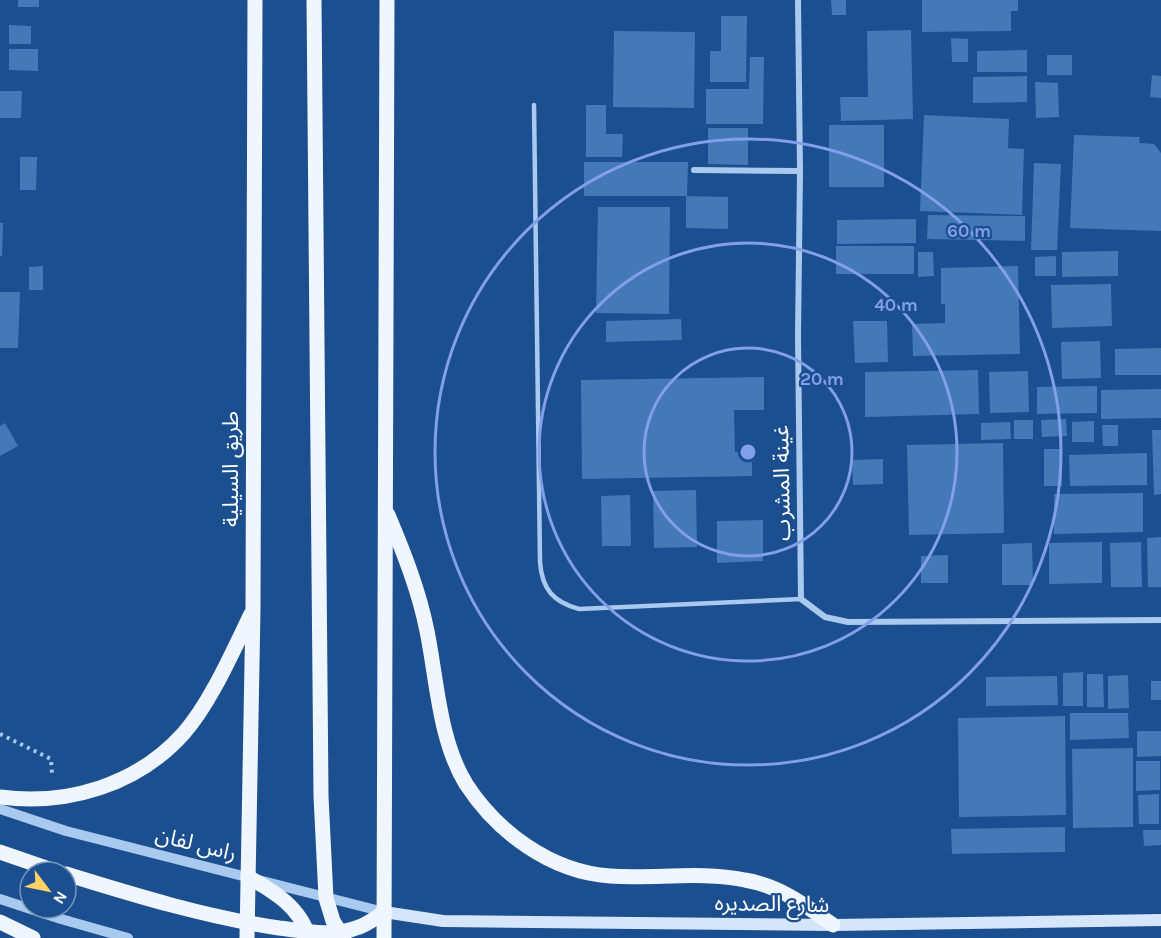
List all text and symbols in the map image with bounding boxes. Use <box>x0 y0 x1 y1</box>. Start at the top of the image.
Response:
text: 60 m <box>947 220 991 242</box>
text: 40 m <box>874 294 918 316</box>
text: 20 m <box>800 368 844 390</box>
street label: طريق السيلية <box>218 411 244 527</box>
street label: غينة المشرب <box>768 425 796 541</box>
centre of rings <box>738 442 758 462</box>
street label: راس لفان <box>153 821 239 867</box>
north arrow <box>18 860 78 920</box>
text: N <box>49 888 71 908</box>
street label: شارع الصديره <box>714 890 830 921</box>

